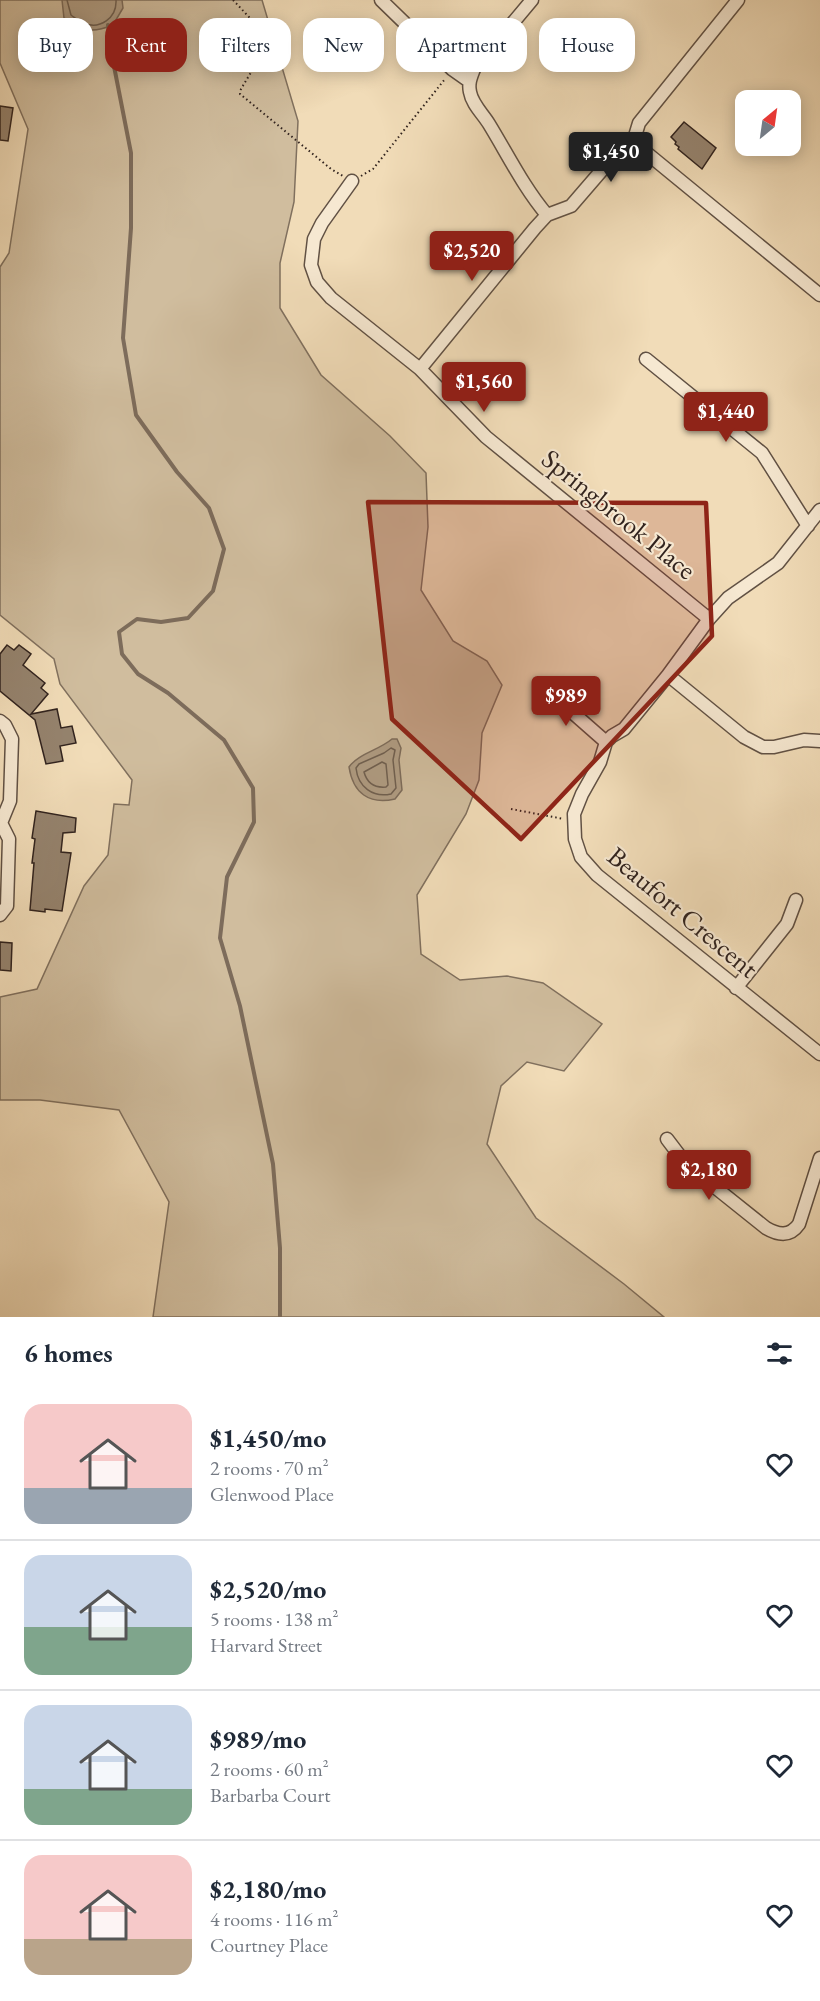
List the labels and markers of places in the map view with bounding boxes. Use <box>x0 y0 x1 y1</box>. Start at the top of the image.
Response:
pin: $1,450 <box>562 132 660 183</box>
pin: $2,520 <box>423 231 521 282</box>
pin: $1,560 <box>435 362 533 413</box>
pin: $1,440 <box>677 392 775 443</box>
pin: $989 <box>530 676 602 727</box>
pin: $2,180 <box>660 1150 758 1201</box>

